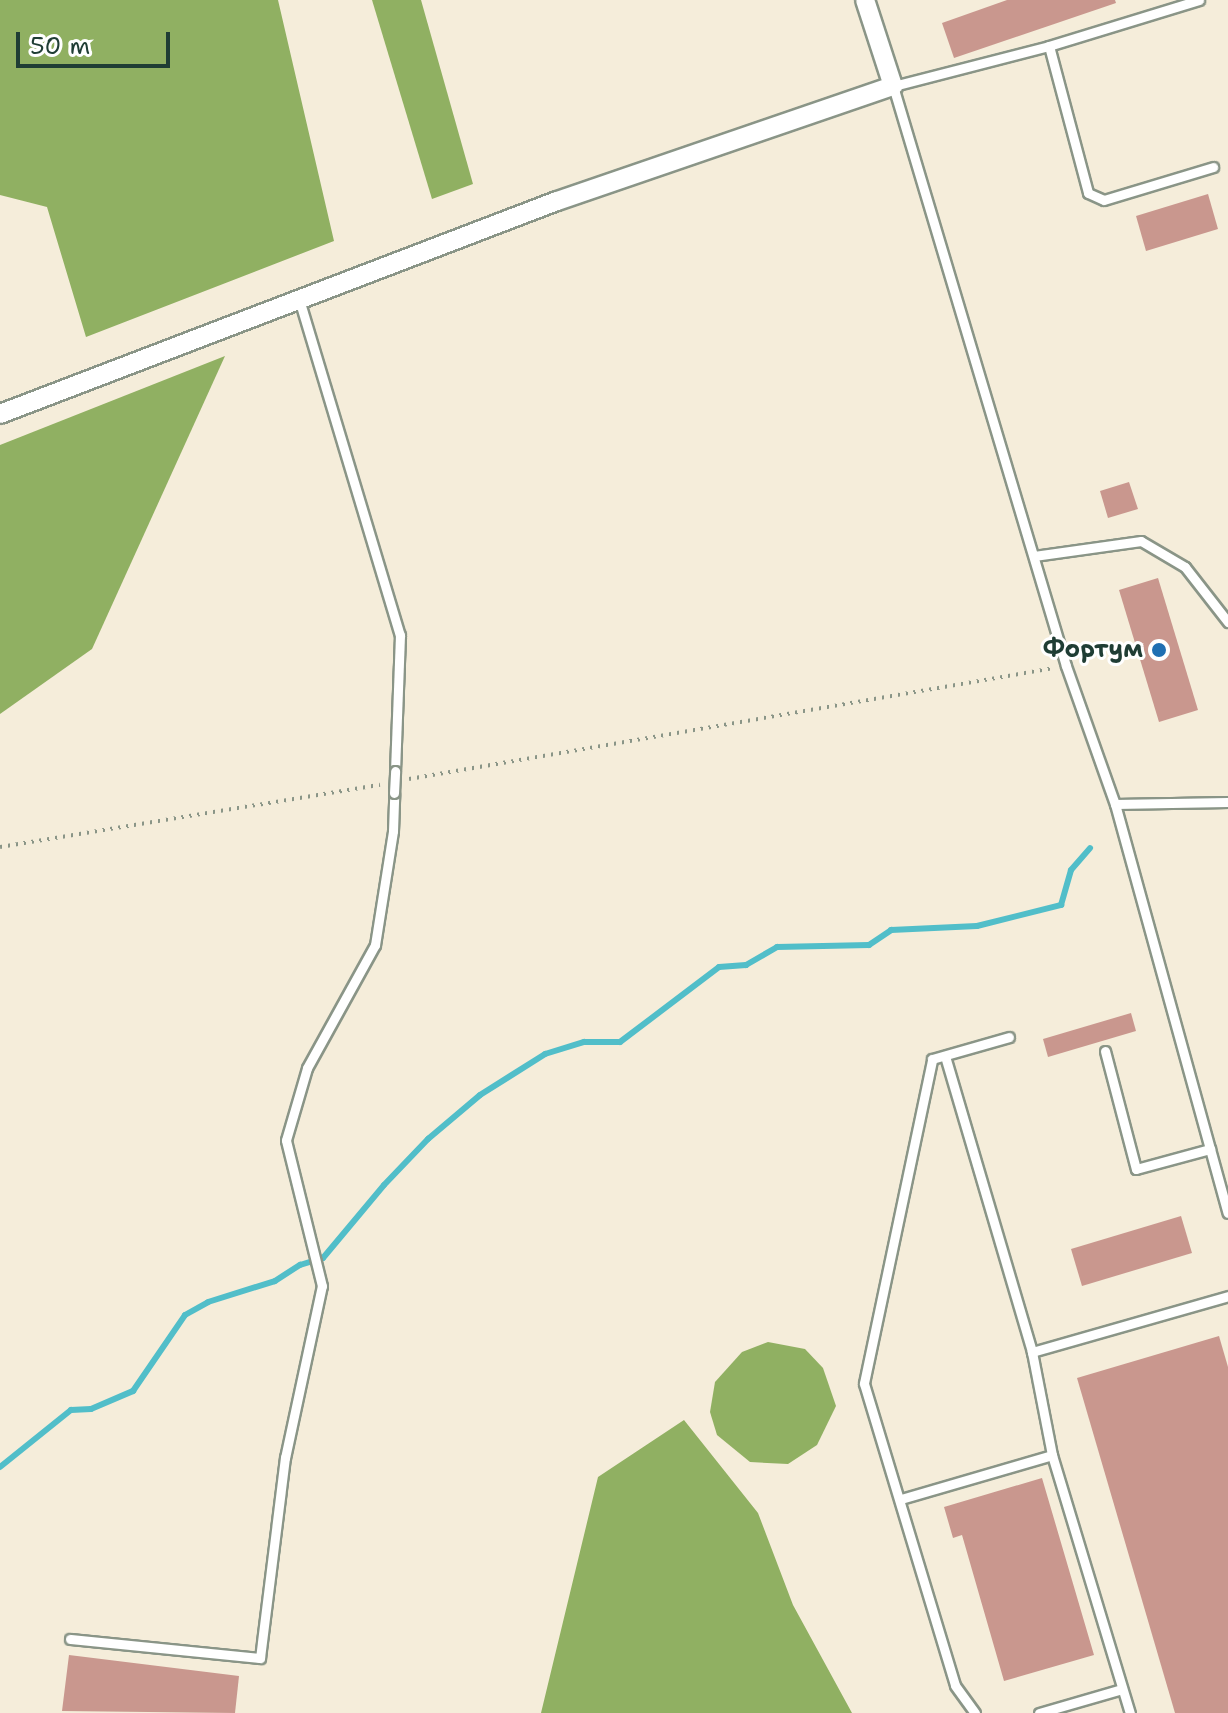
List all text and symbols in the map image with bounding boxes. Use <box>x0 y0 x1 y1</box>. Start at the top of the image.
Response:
scale bar <box>20 16 174 66</box>
text: 50 m <box>30 30 90 62</box>
place label: Фортум <box>1043 636 1143 664</box>
marker: Фортум <box>1150 641 1168 659</box>

